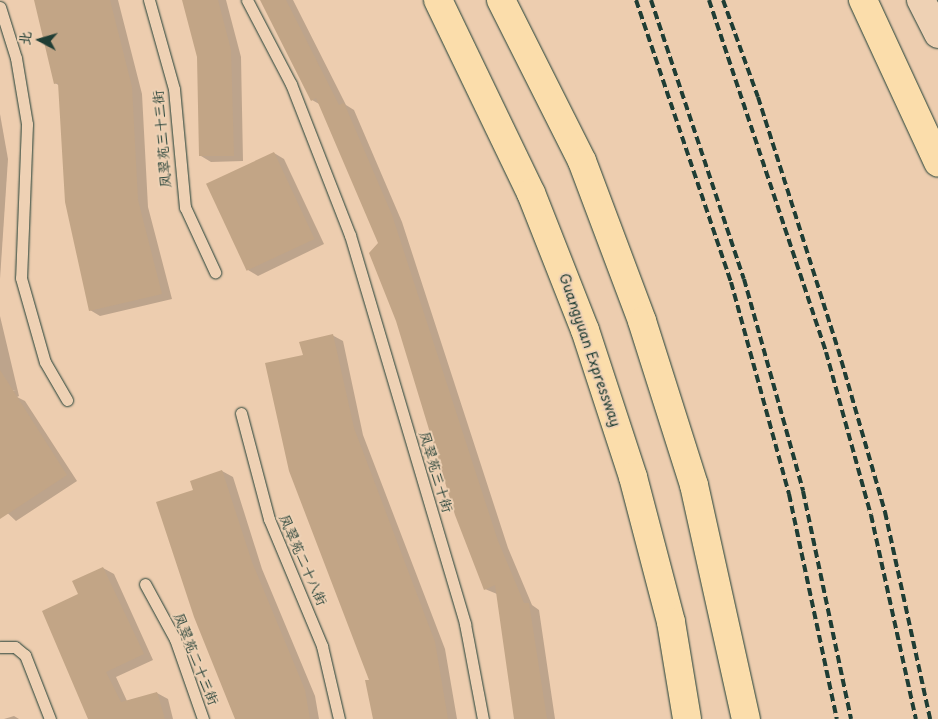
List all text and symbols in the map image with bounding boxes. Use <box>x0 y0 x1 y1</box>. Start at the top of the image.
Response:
north arrow <box>15 15 65 65</box>
text: 北 <box>13 30 36 46</box>
street label: 凤翠苑三十三街 <box>149 89 175 189</box>
street label: Guangyuan Expressway <box>556 271 624 429</box>
street label: 凤翠苑三十街 <box>416 429 456 515</box>
street label: 凤翠苑二十八街 <box>275 512 331 608</box>
street label: 凤翠苑二十三街 <box>170 610 222 708</box>

